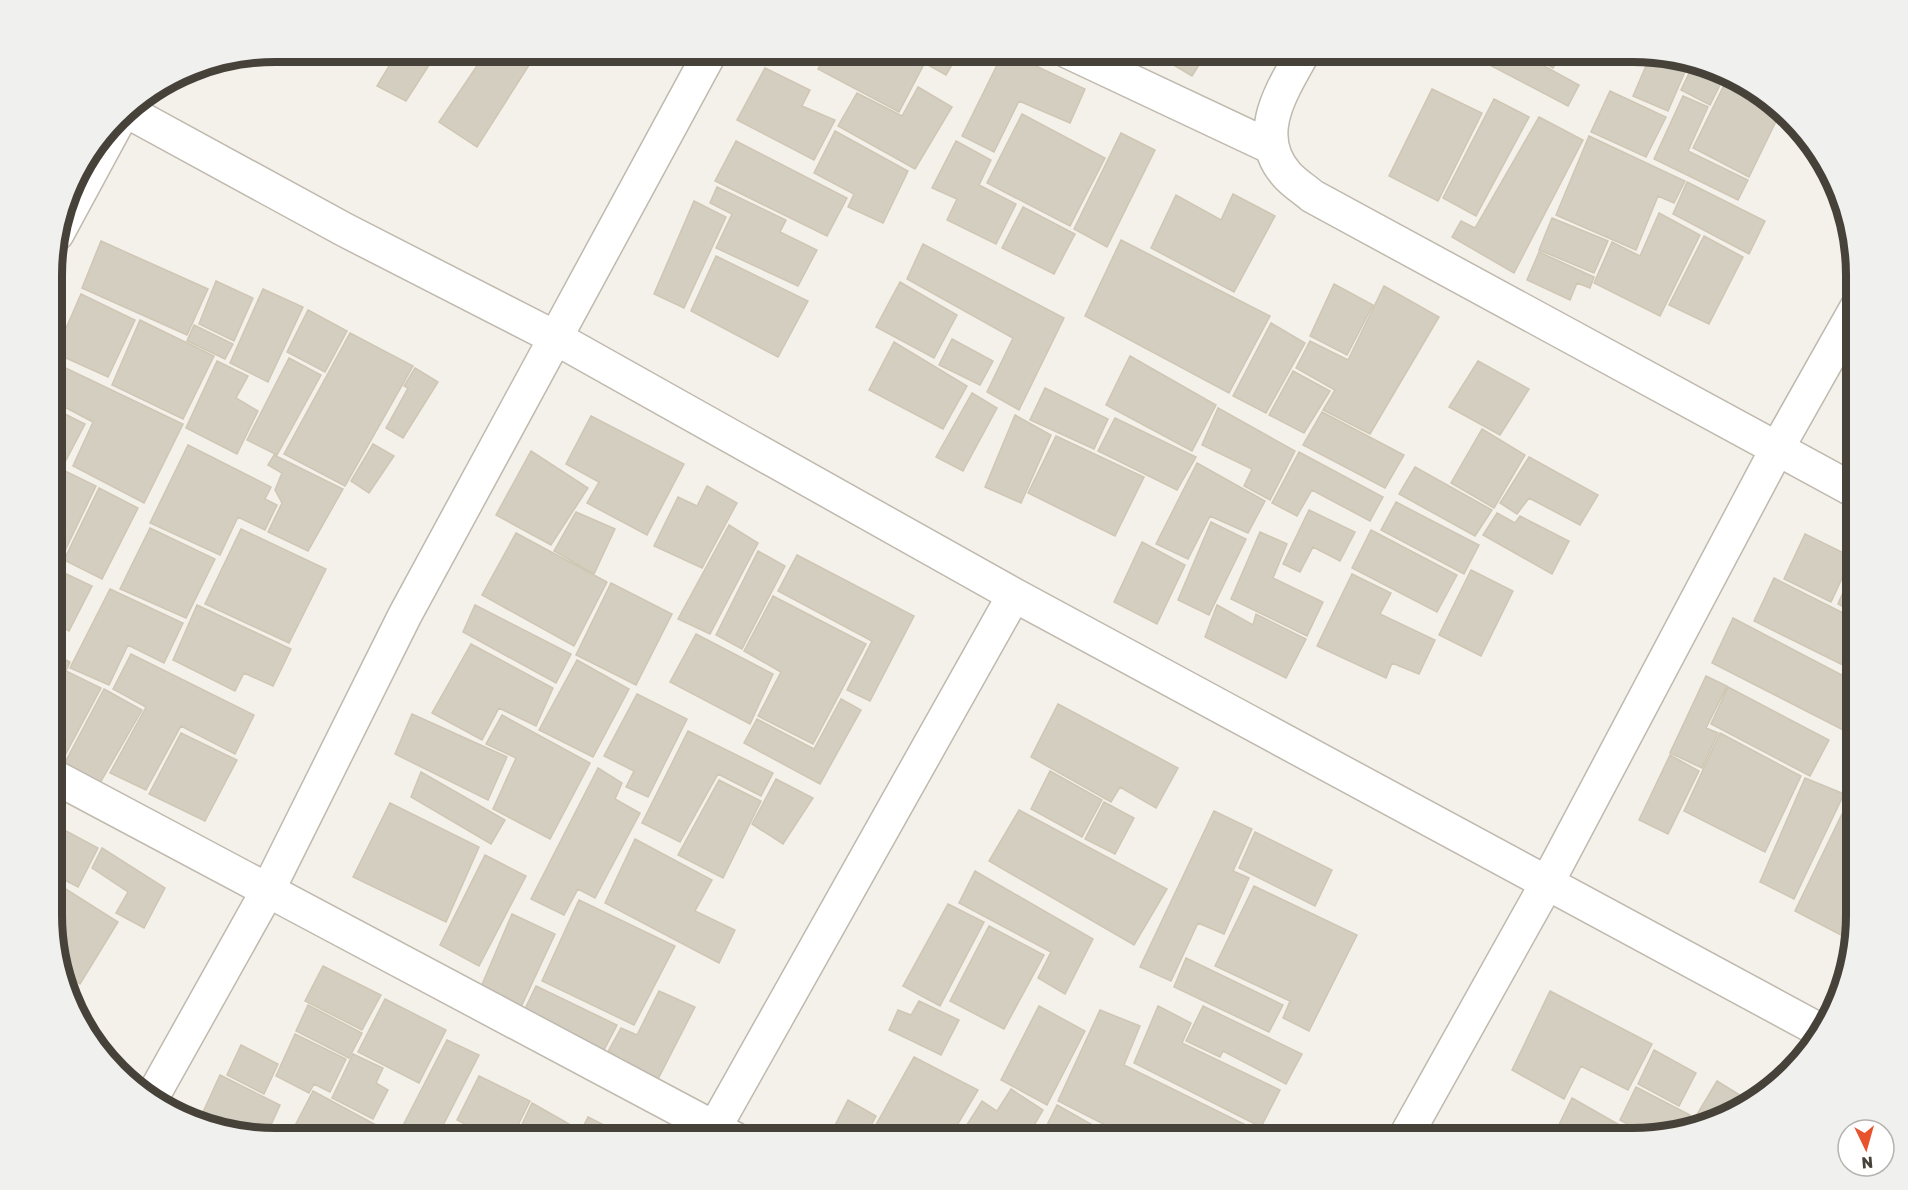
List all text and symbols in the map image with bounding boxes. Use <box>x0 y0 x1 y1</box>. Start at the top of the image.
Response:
north arrow <box>1836 1118 1896 1178</box>
text: N <box>1861 1152 1874 1172</box>

